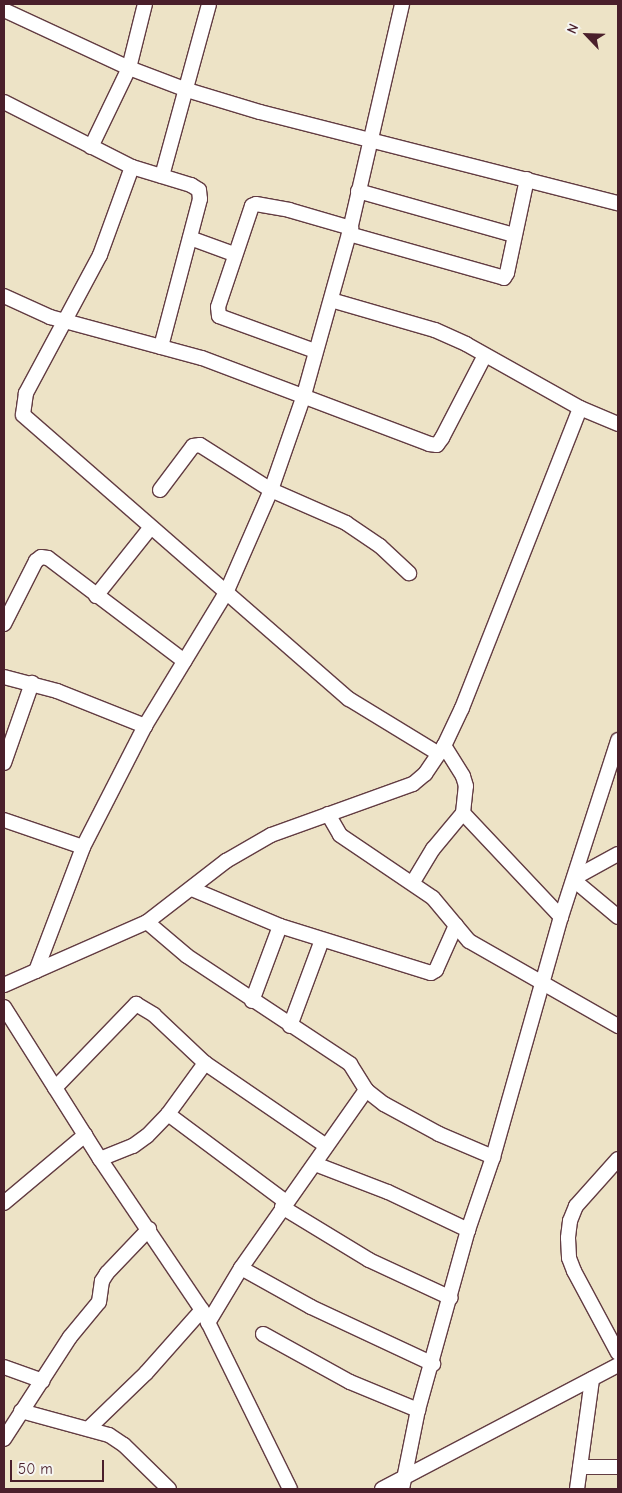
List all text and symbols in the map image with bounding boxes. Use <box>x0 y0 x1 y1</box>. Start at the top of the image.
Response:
north arrow <box>562 10 612 60</box>
text: N <box>563 21 582 36</box>
scale bar <box>12 1450 106 1482</box>
text: 50 m <box>18 1460 53 1478</box>

